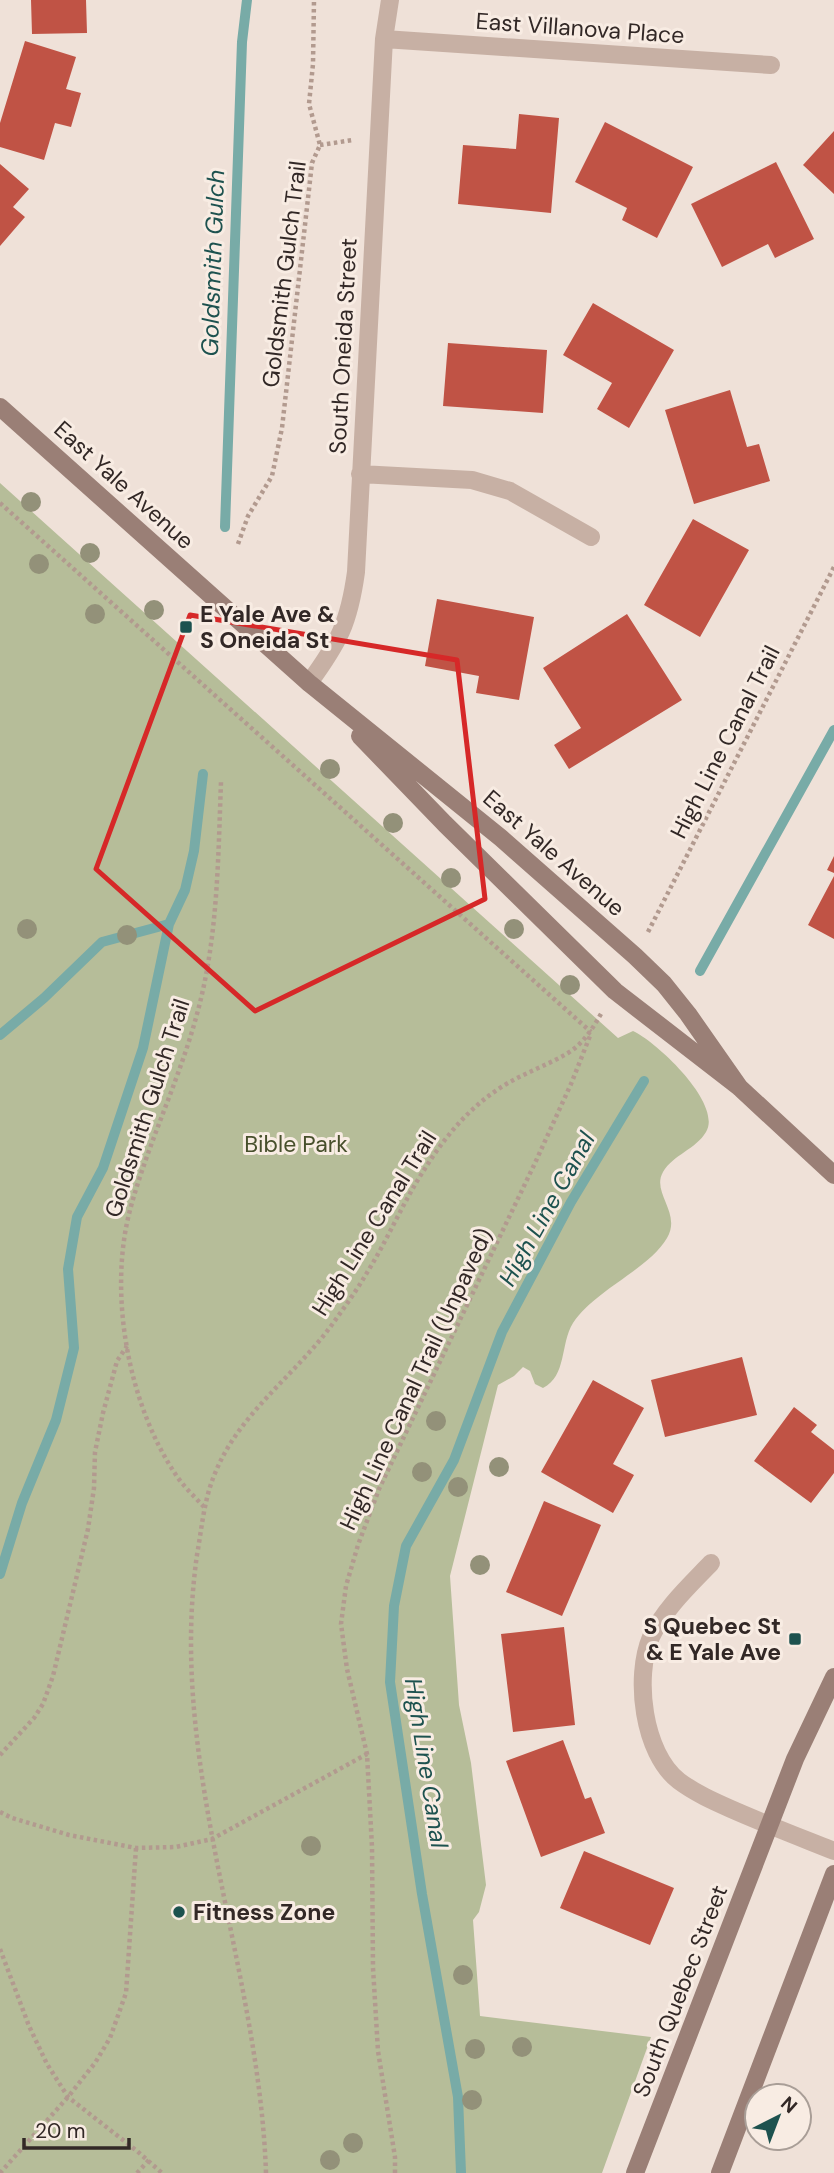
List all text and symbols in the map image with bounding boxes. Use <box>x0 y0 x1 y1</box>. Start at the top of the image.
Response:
street label: East Villanova Place <box>475 6 685 50</box>
street label: Goldsmith Gulch Trail <box>255 159 313 389</box>
water label: Goldsmith Gulch <box>194 169 231 357</box>
street label: South Oneida Street <box>322 237 364 455</box>
street label: East Yale Avenue <box>48 414 200 556</box>
place label: E Yale Ave & S Oneida St <box>200 599 335 655</box>
marker: E Yale Ave & S Oneida St <box>178 619 194 635</box>
street label: High Line Canal Trail <box>663 640 787 844</box>
street label: East Yale Avenue <box>477 783 631 923</box>
street label: Goldsmith Gulch Trail <box>97 995 197 1221</box>
street label: High Line Canal Trail <box>305 1125 443 1321</box>
water label: High Line Canal <box>491 1126 602 1291</box>
park label: Bible Park <box>244 1129 348 1159</box>
street label: High Line Canal Trail (Unpaved) <box>333 1223 499 1535</box>
place label: S Quebec St & E Yale Ave <box>644 1611 781 1667</box>
marker: S Quebec St & E Yale Ave <box>787 1631 803 1647</box>
water label: High Line Canal <box>398 1676 455 1851</box>
street label: South Quebec Street <box>626 1881 734 2101</box>
place label: Fitness Zone <box>193 1897 335 1927</box>
marker: Fitness Zone <box>171 1904 187 1920</box>
north arrow <box>743 2082 813 2152</box>
text: N <box>776 2091 803 2119</box>
scale bar <box>24 2106 130 2150</box>
text: 20 m <box>35 2117 86 2145</box>

